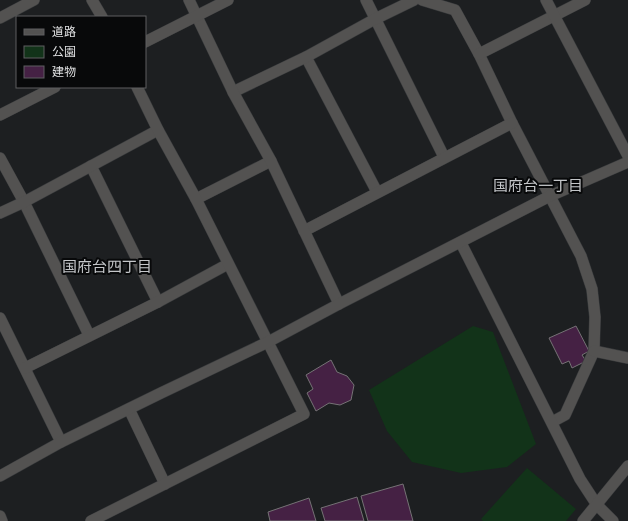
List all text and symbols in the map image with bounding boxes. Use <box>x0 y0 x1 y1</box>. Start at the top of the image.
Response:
legend <box>16 16 146 88</box>
text: 道路 <box>52 24 76 39</box>
text: 公園 <box>52 44 76 59</box>
text: 建物 <box>52 64 76 79</box>
district label: 国府台一丁目 <box>493 176 583 195</box>
district label: 国府台四丁目 <box>62 257 152 276</box>

